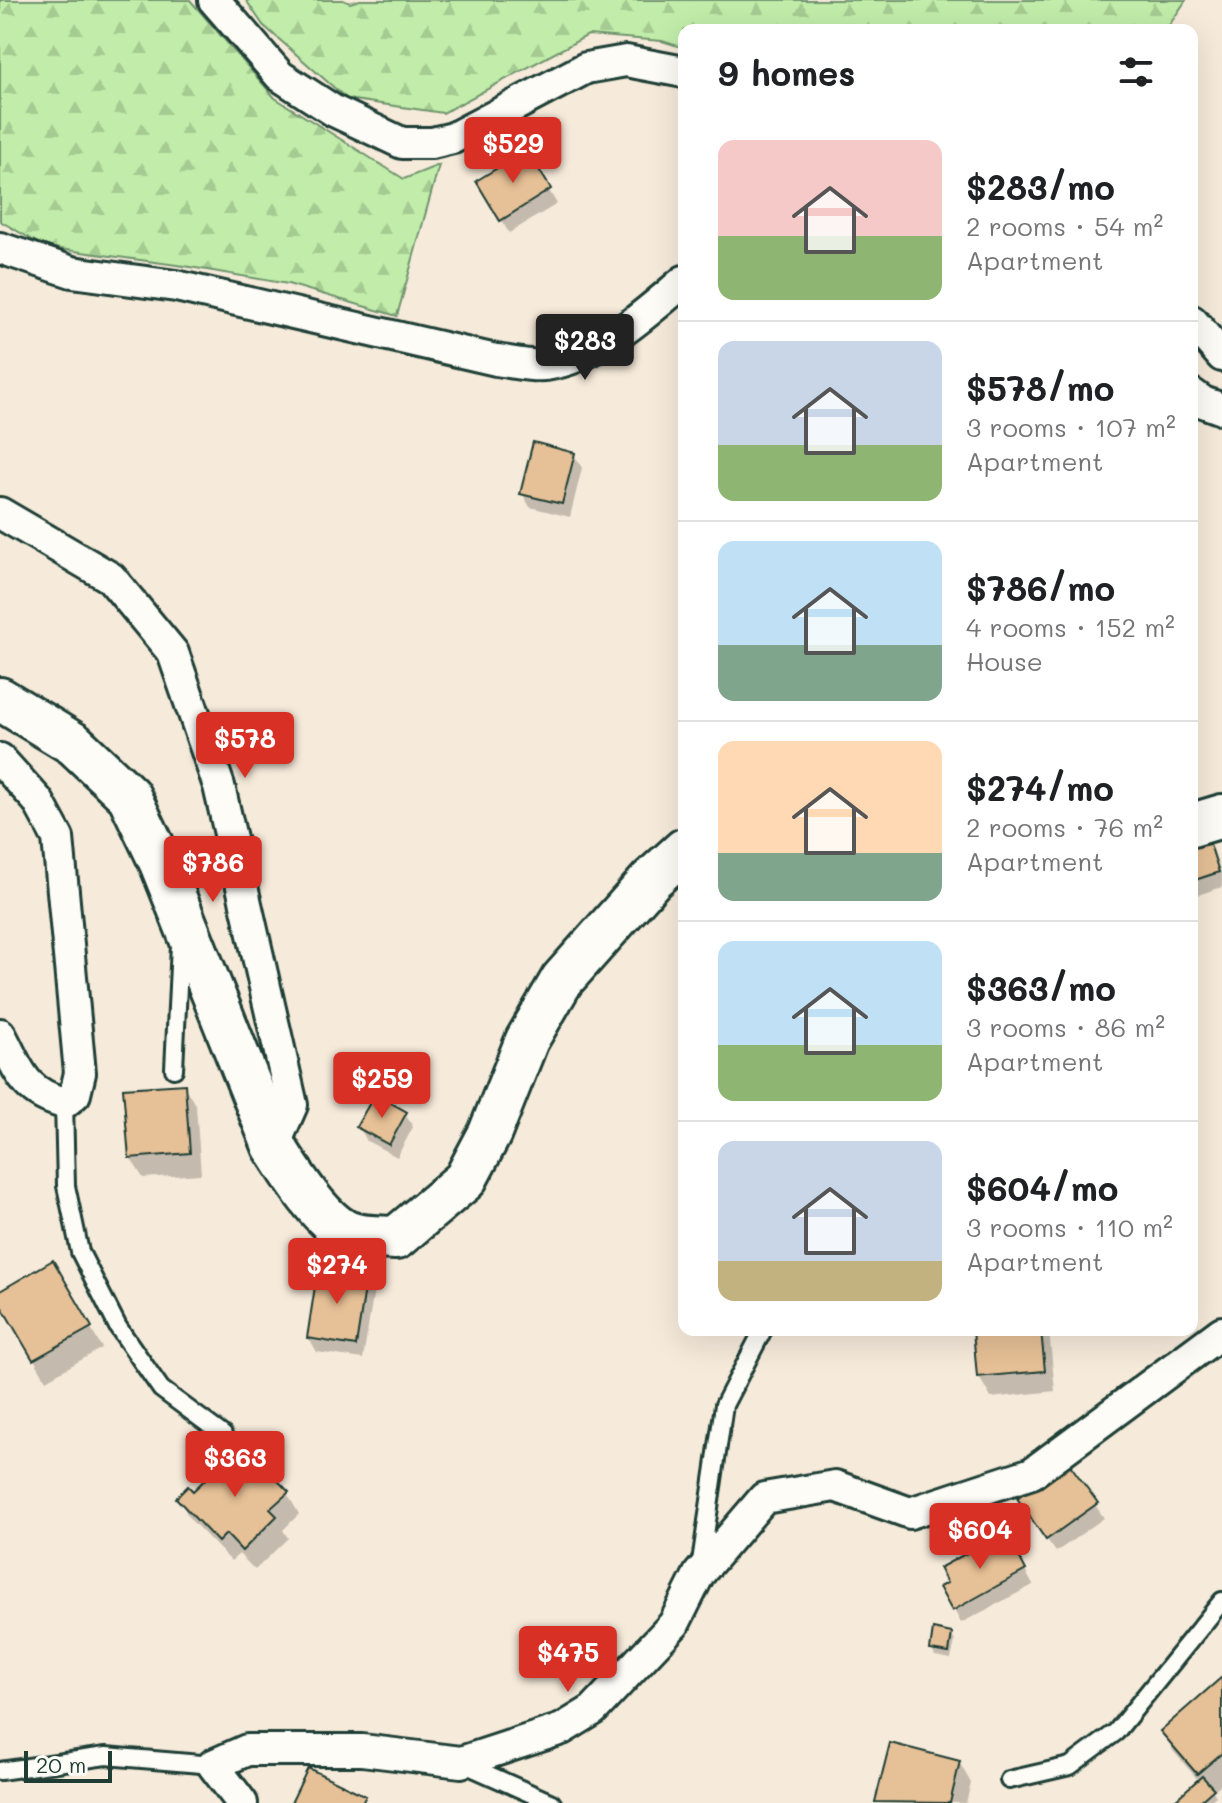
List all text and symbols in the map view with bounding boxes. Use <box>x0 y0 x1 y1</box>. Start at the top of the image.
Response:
text: 9 homes <box>718 50 855 95</box>
icon: filters <box>1114 50 1158 94</box>
pin: $529 <box>466 117 560 185</box>
text: $529 <box>482 126 544 160</box>
text: $283/mo <box>966 164 1115 209</box>
icon: home <box>782 172 878 268</box>
text: 2 rooms · 54 m² <box>966 209 1163 243</box>
text: Apartment <box>966 243 1103 277</box>
pin: $283 <box>538 314 632 382</box>
text: $283 <box>554 323 616 357</box>
text: $578/mo <box>966 365 1114 410</box>
icon: home <box>782 373 878 469</box>
text: 3 rooms · 107 m² <box>966 410 1176 444</box>
text: Apartment <box>966 444 1103 478</box>
text: $786/mo <box>966 565 1115 610</box>
icon: home <box>782 573 878 669</box>
text: 4 rooms · 152 m² <box>966 610 1175 644</box>
text: House <box>966 644 1043 678</box>
pin: $578 <box>198 712 292 780</box>
text: $578 <box>214 721 276 755</box>
text: $274/mo <box>966 765 1114 810</box>
icon: home <box>782 773 878 869</box>
text: 2 rooms · 76 m² <box>966 810 1163 844</box>
pin: $786 <box>166 836 260 904</box>
text: Apartment <box>966 844 1103 878</box>
text: $786 <box>182 845 244 879</box>
text: $363/mo <box>966 965 1116 1010</box>
icon: home <box>782 973 878 1069</box>
text: 3 rooms · 86 m² <box>966 1010 1165 1044</box>
text: Apartment <box>966 1044 1103 1078</box>
pin: $259 <box>335 1052 429 1120</box>
text: $259 <box>351 1061 413 1095</box>
text: $604/mo <box>966 1165 1119 1210</box>
icon: home <box>782 1173 878 1269</box>
text: 3 rooms · 110 m² <box>966 1210 1173 1244</box>
pin: $274 <box>290 1238 384 1306</box>
text: Apartment <box>966 1244 1103 1278</box>
text: $274 <box>306 1247 368 1281</box>
pin: $363 <box>188 1431 282 1499</box>
text: $363 <box>204 1440 267 1474</box>
pin: $604 <box>933 1503 1027 1571</box>
text: $604 <box>947 1512 1013 1546</box>
pin: $475 <box>521 1626 615 1694</box>
text: $475 <box>537 1635 599 1669</box>
scale bar <box>24 1747 112 1783</box>
text: 20 m <box>36 1750 86 1779</box>

